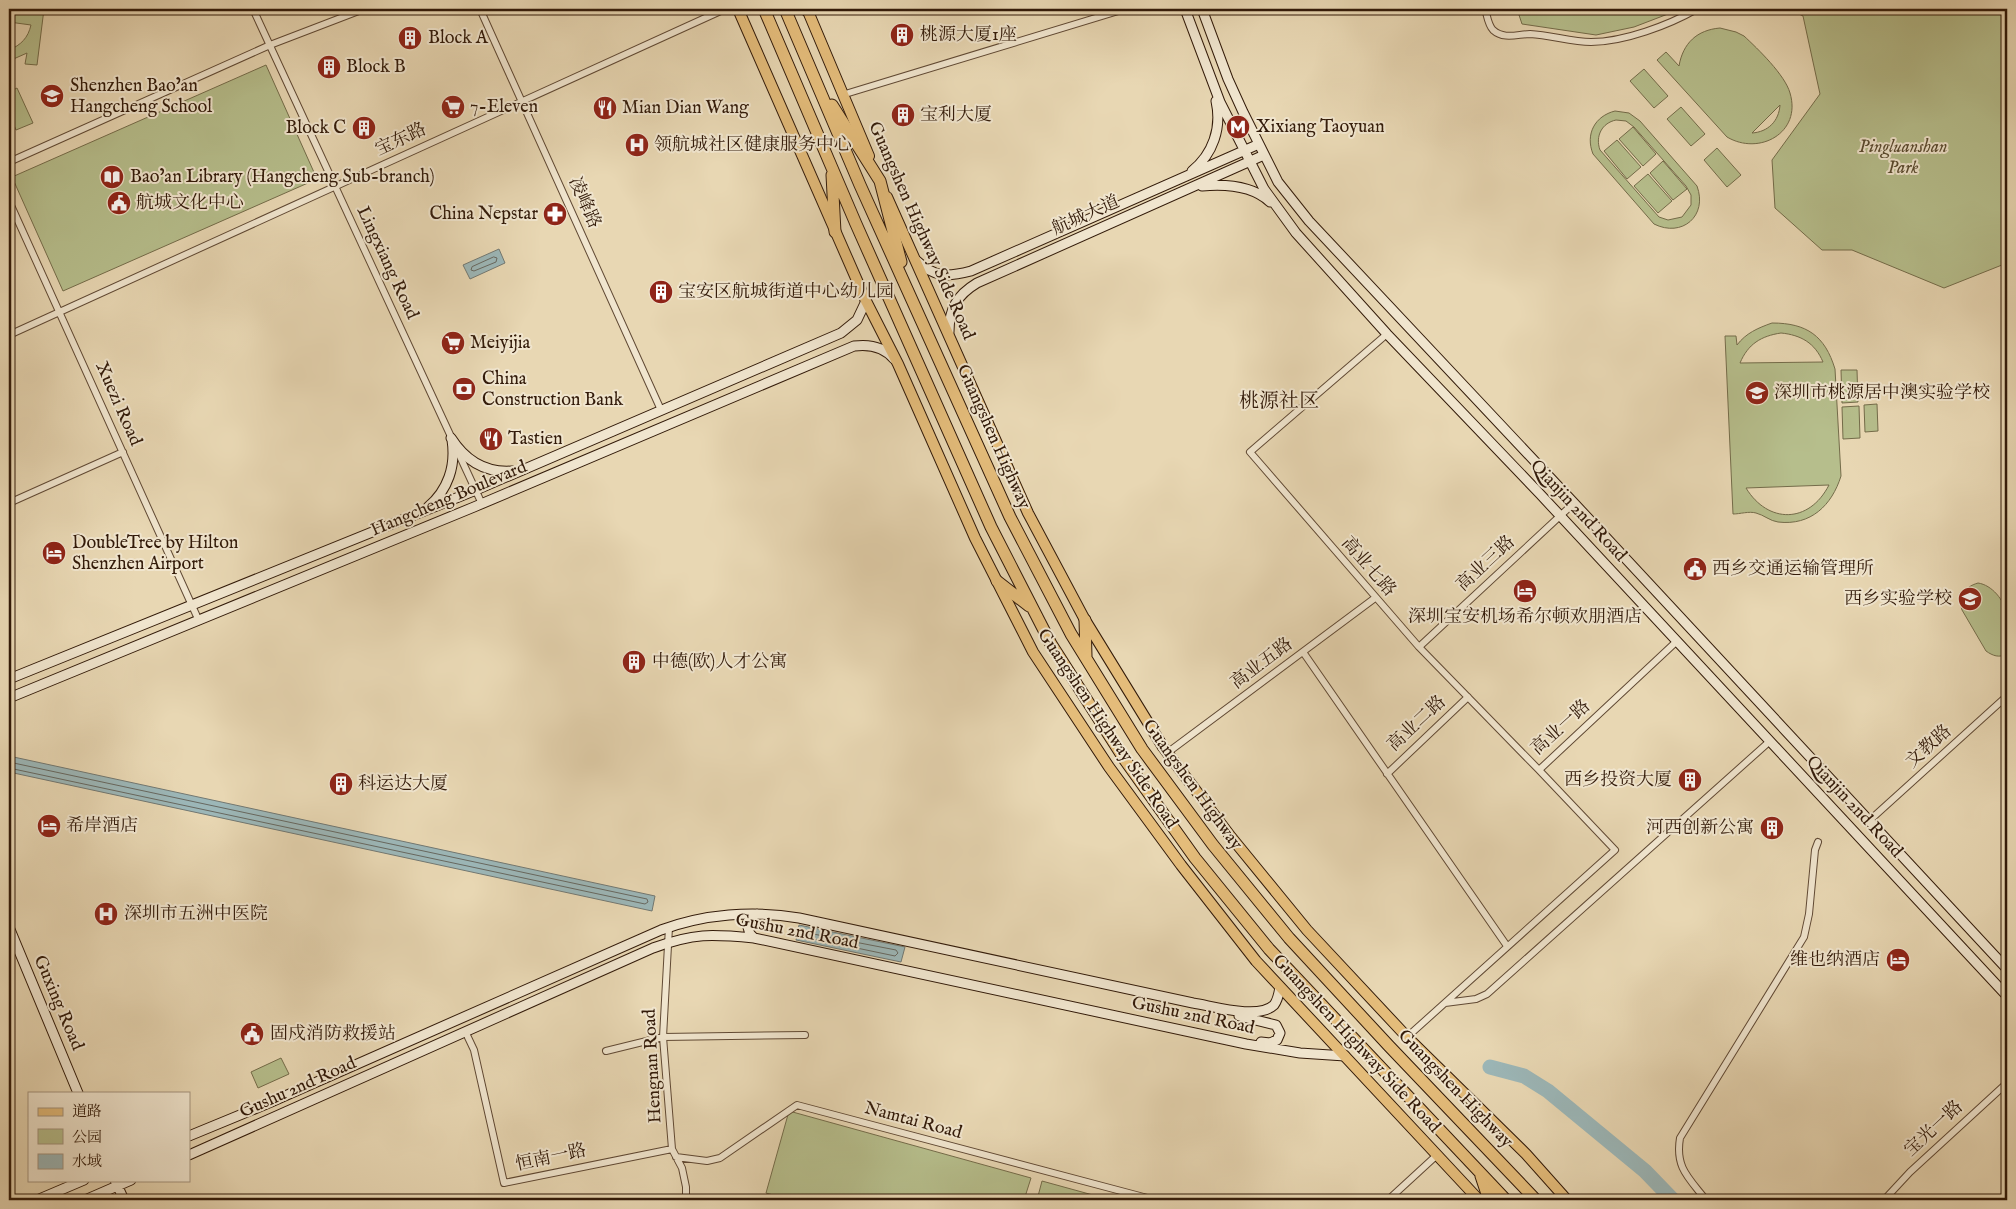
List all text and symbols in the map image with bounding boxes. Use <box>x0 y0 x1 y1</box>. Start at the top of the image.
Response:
building icon: 桃源大厦1座 <box>889 22 915 48</box>
place label: 桃源大厦1座 <box>920 24 1017 47</box>
building icon: Block A <box>397 25 423 51</box>
place label: Block A <box>428 27 489 50</box>
building icon: Block B <box>316 54 342 80</box>
place label: Block B <box>346 56 406 79</box>
place label: Shenzhen Bao’an Hangcheng School <box>70 75 212 119</box>
school or university icon: Shenzhen Bao’an Hangcheng School <box>39 83 65 109</box>
supermarket icon: 7-Eleven <box>440 94 466 120</box>
restaurant icon: Mian Dian Wang <box>592 95 618 121</box>
place label: 7-Eleven <box>470 96 539 119</box>
place label: Mian Dian Wang <box>622 97 749 120</box>
building icon: 宝利大厦 <box>890 102 916 128</box>
place label: 宝利大厦 <box>920 104 992 127</box>
metro station icon: Xixiang Taoyuan <box>1225 114 1251 140</box>
building icon: Block C <box>351 115 377 141</box>
place label: Xixiang Taoyuan <box>1256 116 1385 139</box>
place label: Block C <box>285 117 346 140</box>
street label: 宝东路 <box>372 118 430 162</box>
street label: Guangshen Highway Side Road <box>862 118 980 344</box>
hospital icon: 领航城社区健康服务中心 <box>624 132 650 158</box>
place label: 领航城社区健康服务中心 <box>654 134 852 157</box>
park label: Pingluanshan Park <box>1859 136 1947 180</box>
library icon: Bao’an Library (Hangcheng Sub-branch) <box>99 164 125 190</box>
place label: Bao’an Library (Hangcheng Sub-branch) <box>130 166 435 189</box>
street label: 凌峰路 <box>563 174 605 232</box>
public building icon: 航城文化中心 <box>106 190 132 216</box>
street label: 航城大道 <box>1048 191 1124 241</box>
place label: 航城文化中心 <box>136 192 244 215</box>
pharmacy icon: China Nepstar <box>542 201 568 227</box>
street label: Lingxiang Road <box>351 203 423 324</box>
place label: China Nepstar <box>429 203 538 226</box>
building icon: 宝安区航城街道中心幼儿园 <box>648 279 674 305</box>
place label: 宝安区航城街道中心幼儿园 <box>678 281 894 304</box>
supermarket icon: Meiyijia <box>440 330 466 356</box>
place label: Meiyijia <box>470 332 530 355</box>
street label: Xuezi Road <box>89 358 147 450</box>
street label: Guangshen Highway <box>951 361 1035 513</box>
place label: China Construction Bank <box>482 368 624 412</box>
bank icon: China Construction Bank <box>451 376 477 402</box>
school or university icon: 深圳市桃源居中澳实验学校 <box>1744 380 1770 406</box>
place label: 深圳市桃源居中澳实验学校 <box>1774 382 1990 405</box>
district label: 桃源社区 <box>1239 389 1319 414</box>
restaurant icon: Tastien <box>478 426 504 452</box>
place label: Tastien <box>508 428 563 451</box>
street label: Qianjin 2nd Road <box>1525 455 1632 567</box>
street label: Hangcheng Boulevard <box>368 456 531 542</box>
street label: 高业三路 <box>1452 531 1520 597</box>
place label: DoubleTree by Hilton Shenzhen Airport <box>72 532 239 576</box>
street label: 高业七路 <box>1336 532 1400 602</box>
hotel icon: DoubleTree by Hilton Shenzhen Airport <box>41 540 67 566</box>
public building icon: 西乡交通运输管理所 <box>1682 556 1708 582</box>
place label: 西乡交通运输管理所 <box>1712 558 1874 581</box>
hotel icon: 深圳宝安机场希尔顿欢朋酒店 <box>1512 578 1538 604</box>
school or university icon: 西乡实验学校 <box>1957 586 1983 612</box>
place label: 西乡实验学校 <box>1844 588 1952 611</box>
place label: 深圳宝安机场希尔顿欢朋酒店 <box>1408 606 1642 629</box>
street label: Guangshen Highway Side Road <box>1031 625 1183 834</box>
street label: 高业五路 <box>1226 633 1298 695</box>
building icon: 中德(欧)人才公寓 <box>621 649 647 675</box>
place label: 中德(欧)人才公寓 <box>652 651 787 674</box>
street label: 高业二路 <box>1383 691 1451 757</box>
street label: 高业一路 <box>1527 695 1595 761</box>
street label: Guangshen Highway <box>1137 715 1247 855</box>
street label: 文教路 <box>1901 720 1957 774</box>
street label: Qianjin 2nd Road <box>1801 751 1908 863</box>
building icon: 西乡投资大厦 <box>1677 767 1703 793</box>
place label: 西乡投资大厦 <box>1564 769 1672 792</box>
building icon: 科运达大厦 <box>328 771 354 797</box>
place label: 科运达大厦 <box>358 773 448 796</box>
hotel icon: 希岸酒店 <box>36 813 62 839</box>
place label: 希岸酒店 <box>66 815 138 838</box>
building icon: 河西创新公寓 <box>1759 815 1785 841</box>
place label: 河西创新公寓 <box>1646 817 1754 840</box>
hospital icon: 深圳市五洲中医院 <box>93 901 119 927</box>
place label: 深圳市五洲中医院 <box>124 903 268 926</box>
street label: Gushu 2nd Road <box>733 909 861 955</box>
hotel icon: 维也纳酒店 <box>1885 947 1911 973</box>
place label: 维也纳酒店 <box>1790 949 1880 972</box>
street label: Guangshen Highway Side Road <box>1267 950 1445 1139</box>
street label: Guxing Road <box>28 952 89 1054</box>
street label: Gushu 2nd Road <box>1129 992 1257 1040</box>
street label: Hengnan Road <box>639 1008 667 1124</box>
public building icon: 固戍消防救援站 <box>239 1021 265 1047</box>
place label: 固戍消防救援站 <box>270 1023 396 1046</box>
street label: Guangshen Highway <box>1393 1025 1518 1153</box>
street label: Gushu 2nd Road <box>236 1052 360 1124</box>
legend <box>28 1092 190 1182</box>
street label: 宝光一路 <box>1900 1096 1968 1162</box>
street label: Namtai Road <box>862 1097 965 1145</box>
text: 道路 <box>72 1102 102 1121</box>
text: 公园 <box>72 1128 102 1147</box>
street label: 恒南一路 <box>513 1139 589 1177</box>
text: 水域 <box>72 1152 102 1171</box>

